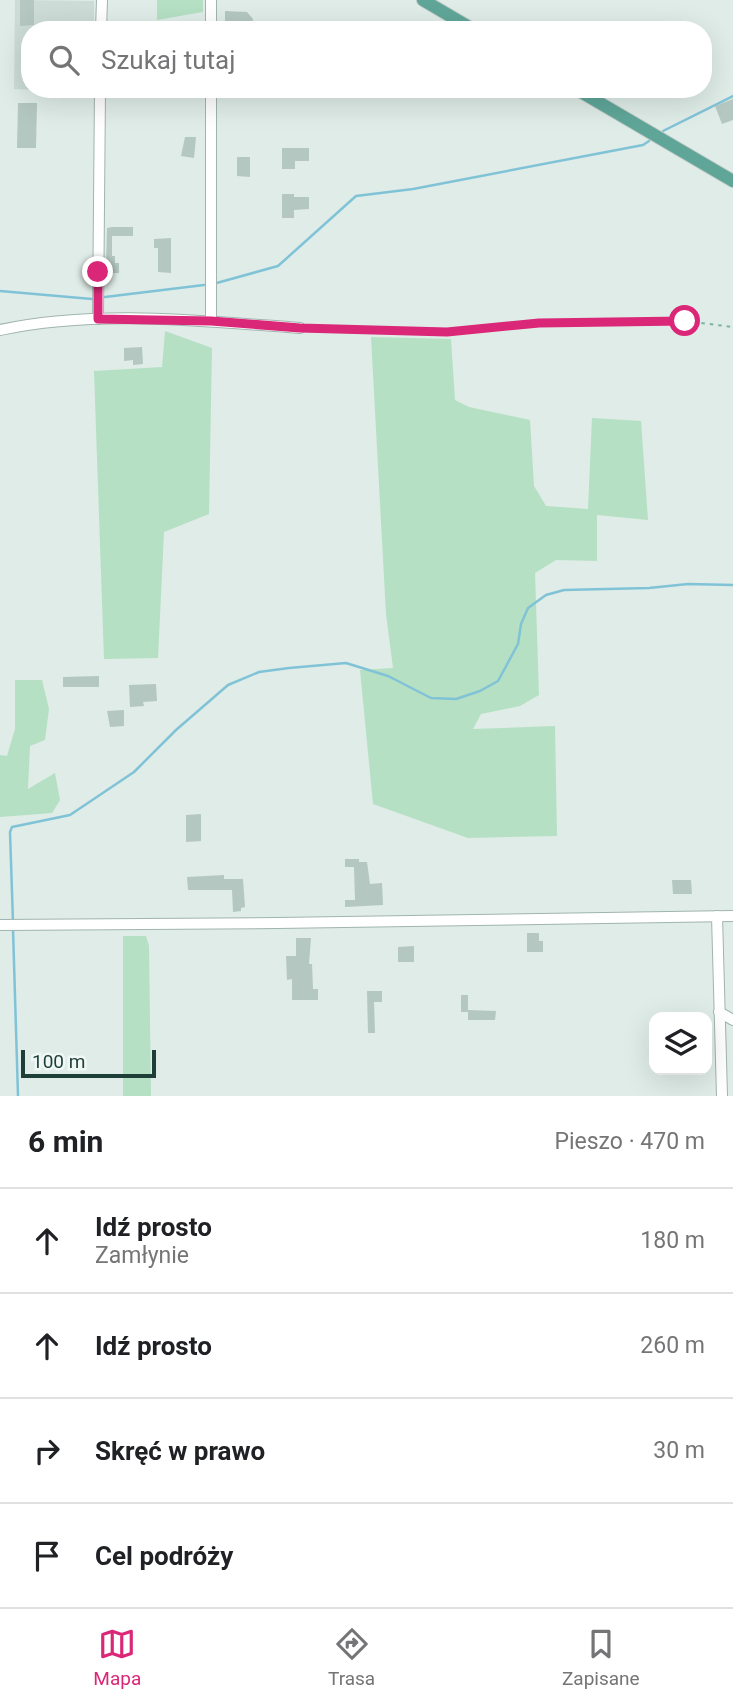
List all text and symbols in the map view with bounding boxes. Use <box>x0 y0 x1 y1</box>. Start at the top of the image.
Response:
search box <box>21 21 712 98</box>
icon: search <box>45 41 83 79</box>
text: Szukaj tutaj <box>101 45 235 75</box>
route end <box>82 256 113 287</box>
route start <box>669 305 700 336</box>
map controls <box>649 1012 712 1075</box>
button: layers <box>649 1012 712 1075</box>
scale bar <box>21 1047 156 1079</box>
text: 100 m <box>32 1050 85 1073</box>
text: 6 min <box>28 1124 103 1159</box>
text: Pieszo · 470 m <box>554 1128 705 1155</box>
text: Idź prosto <box>95 1212 212 1242</box>
icon: ahead <box>28 1222 66 1260</box>
text: 180 m <box>640 1227 705 1254</box>
text: Zamłynie <box>95 1242 189 1269</box>
icon: ahead <box>28 1327 66 1365</box>
text: Idź prosto <box>95 1331 212 1361</box>
text: 260 m <box>640 1332 705 1359</box>
icon: right <box>28 1432 66 1470</box>
text: Skręć w prawo <box>95 1436 265 1466</box>
text: 30 m <box>653 1437 705 1464</box>
icon: arrive <box>28 1537 66 1575</box>
text: Cel podróży <box>95 1541 233 1571</box>
tab: Mapa <box>93 1625 141 1690</box>
tab: Trasa <box>328 1625 375 1690</box>
tab: Zapisane <box>562 1625 640 1690</box>

